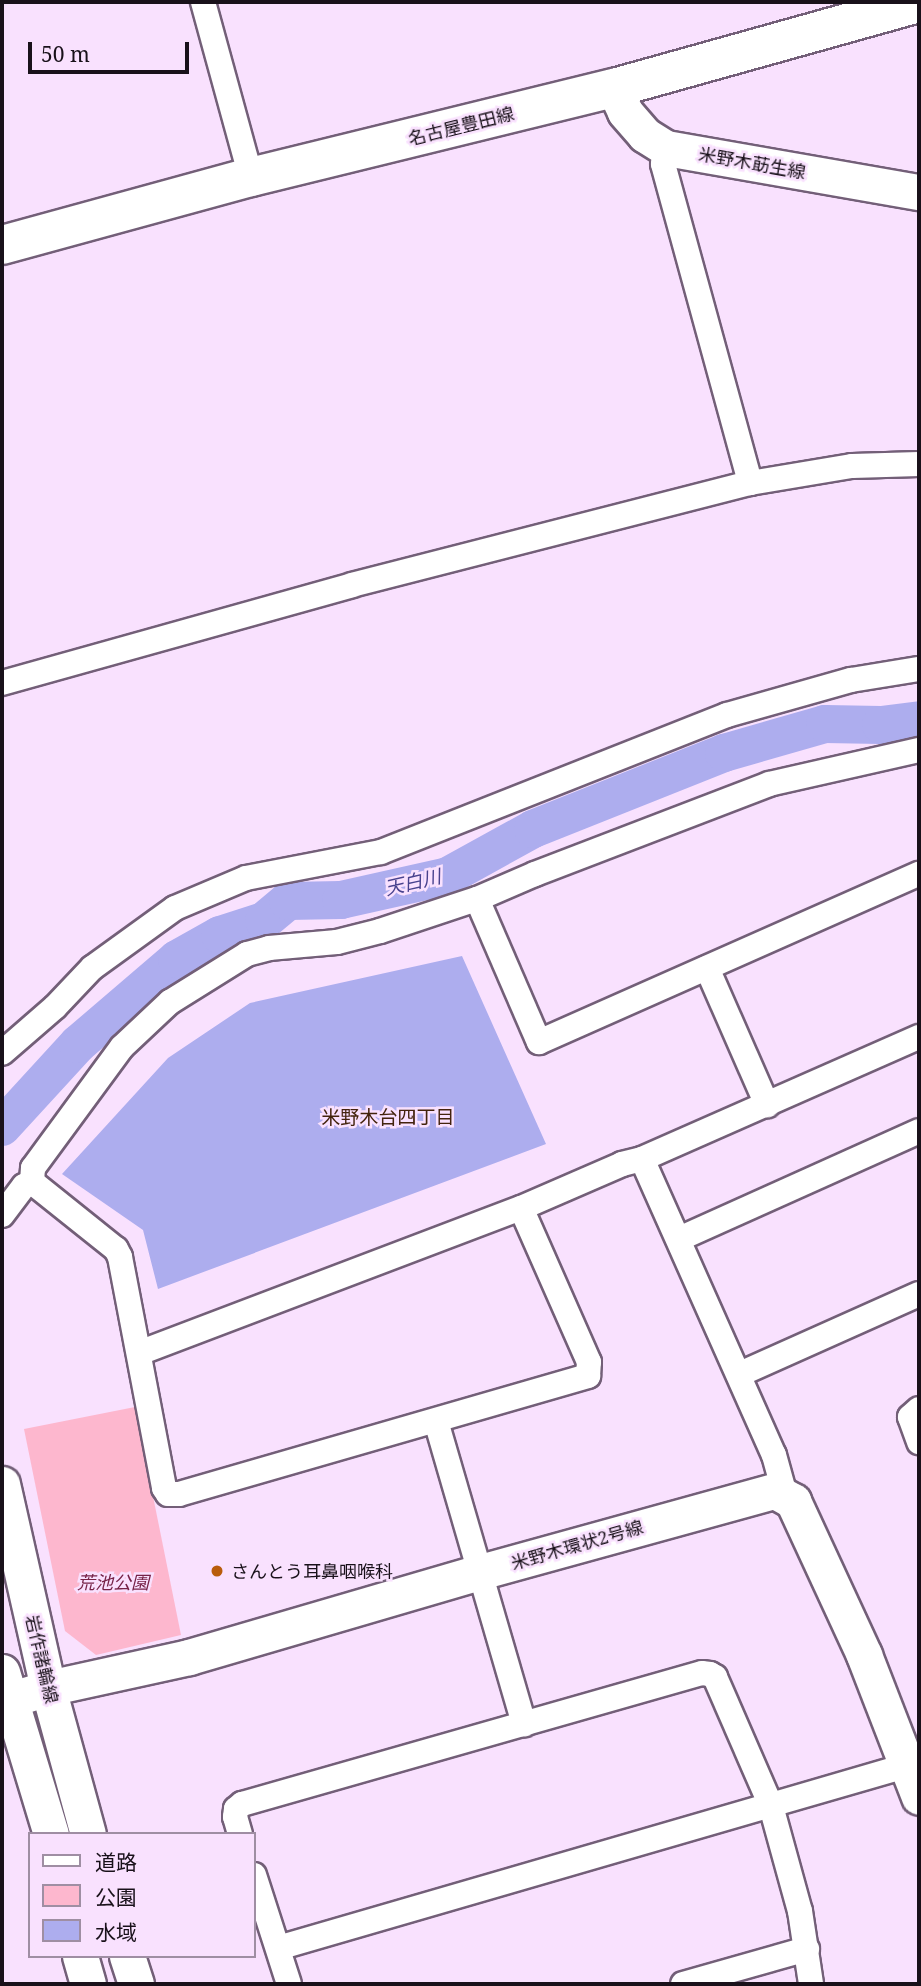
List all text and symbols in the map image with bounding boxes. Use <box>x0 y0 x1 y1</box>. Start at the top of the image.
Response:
scale bar <box>32 28 192 72</box>
text: 50 m <box>41 40 90 68</box>
street label: 名古屋豊田線 <box>406 102 516 150</box>
street label: 米野木莇生線 <box>697 143 807 183</box>
water label: 天白川 <box>383 865 443 901</box>
district label: 米野木台四丁目 <box>322 1107 454 1129</box>
street label: 米野木環状2号線 <box>509 1516 645 1574</box>
place label: さんとう耳鼻咽喉科 <box>231 1560 393 1582</box>
marker: さんとう耳鼻咽喉科 <box>209 1563 225 1579</box>
park label: 荒池公園 <box>77 1571 149 1593</box>
street label: 岩作諸輪線 <box>21 1613 63 1705</box>
legend <box>28 1832 256 1958</box>
text: 道路 <box>95 1848 137 1876</box>
text: 公園 <box>95 1883 137 1911</box>
text: 水域 <box>95 1918 137 1946</box>

